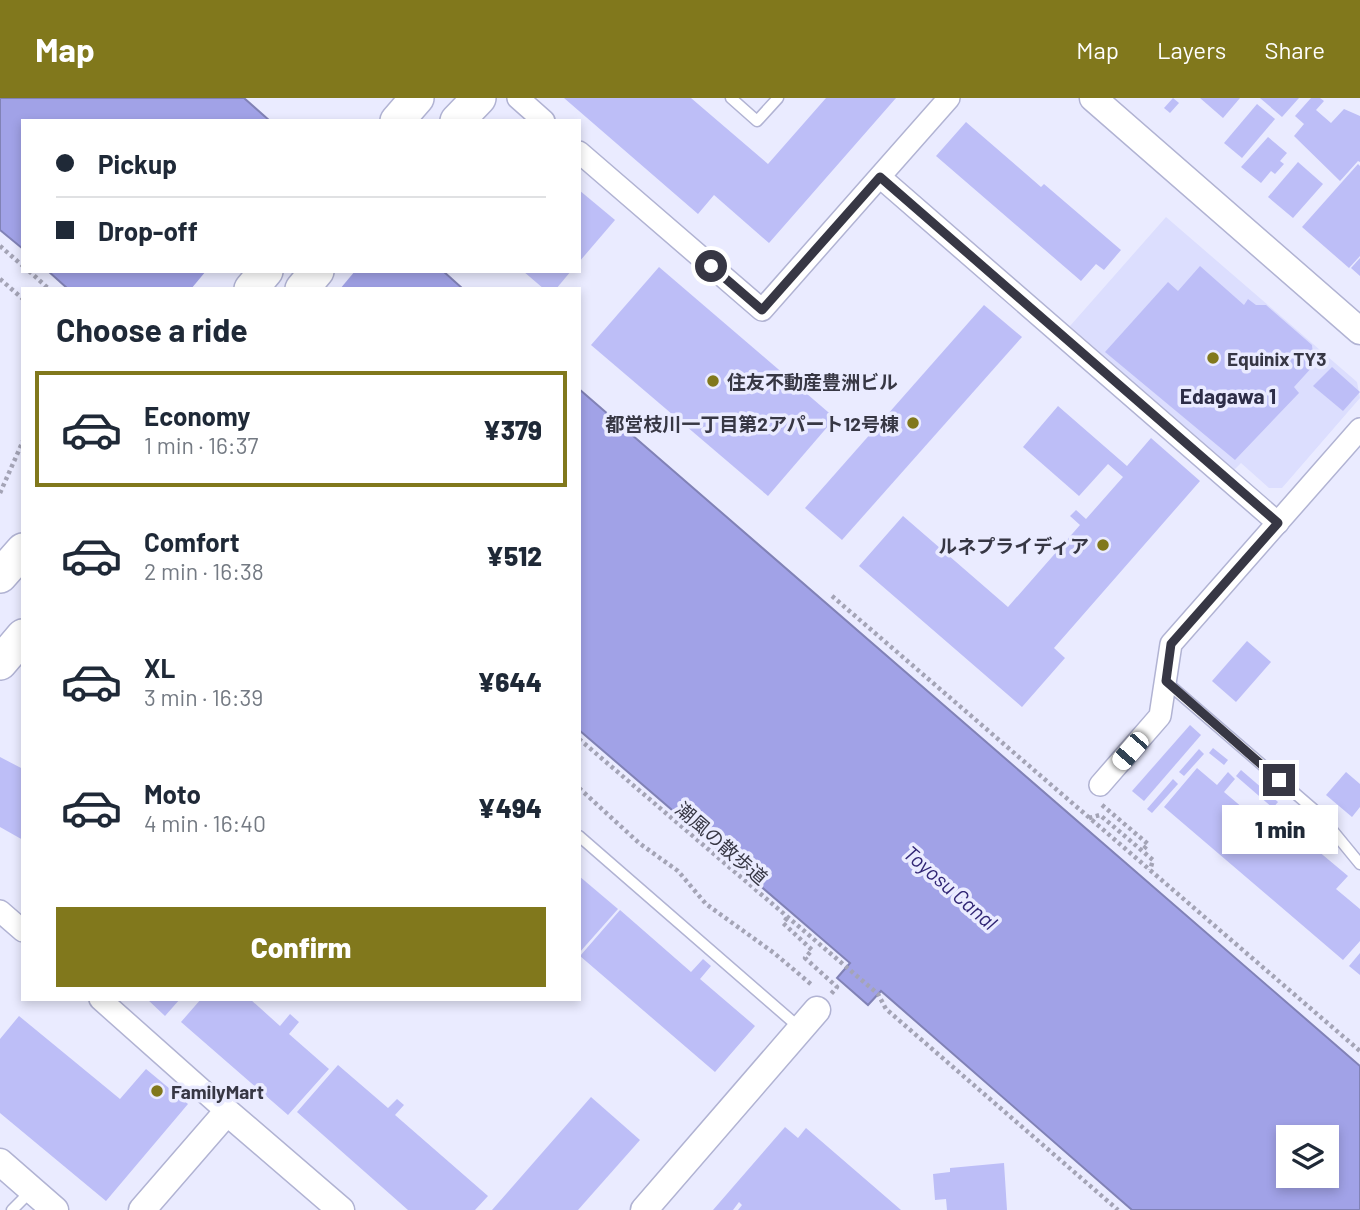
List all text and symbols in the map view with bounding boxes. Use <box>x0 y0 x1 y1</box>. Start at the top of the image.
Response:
text: Map <box>35 29 95 69</box>
text: Map <box>1076 35 1119 64</box>
text: Layers <box>1157 35 1226 64</box>
text: Share <box>1264 35 1325 64</box>
text: Pickup <box>98 148 177 179</box>
text: Drop-off <box>98 215 198 246</box>
route start <box>695 250 727 282</box>
text: Choose a ride <box>56 310 248 348</box>
place label: Equinix TY3 <box>1227 347 1326 370</box>
marker: Equinix TY3 <box>1205 350 1221 366</box>
place label: 住友不動産豊洲ビル <box>727 370 898 393</box>
marker: 住友不動産豊洲ビル <box>705 373 721 389</box>
district label: Edagawa 1 <box>1180 383 1276 408</box>
icon: car <box>60 398 123 461</box>
text: Economy <box>144 400 250 431</box>
place label: 都営枝川一丁目第2アパート12号棟 <box>605 412 899 435</box>
text: ¥379 <box>483 414 542 445</box>
marker: 都営枝川一丁目第2アパート12号棟 <box>905 415 921 431</box>
text: 1 min · 16:37 <box>144 431 258 459</box>
icon: car <box>60 524 123 587</box>
text: Comfort <box>144 526 240 557</box>
place label: ルネプライディア <box>938 534 1089 557</box>
marker: ルネプライディア <box>1095 537 1111 553</box>
text: ¥512 <box>486 540 542 571</box>
text: 2 min · 16:38 <box>144 557 264 585</box>
icon: car <box>60 650 123 713</box>
text: XL <box>144 652 175 683</box>
text: ¥644 <box>478 666 542 697</box>
text: 3 min · 16:39 <box>144 683 263 711</box>
car <box>1109 728 1152 774</box>
route end <box>1263 764 1295 796</box>
icon: car <box>60 776 123 839</box>
text: Moto <box>144 778 201 809</box>
text: ¥494 <box>478 792 542 823</box>
street label: 潮風の散歩道 <box>671 797 773 889</box>
callout: 1 min <box>1221 804 1337 854</box>
text: 4 min · 16:40 <box>144 809 266 837</box>
text: 1 min <box>1255 815 1305 843</box>
water label: Toyosu Canal <box>899 840 1003 935</box>
button: Confirm <box>56 907 546 987</box>
place label: FamilyMart <box>171 1080 264 1103</box>
marker: FamilyMart <box>149 1083 165 1099</box>
map controls <box>1276 1125 1339 1188</box>
button: layers <box>1276 1125 1339 1188</box>

